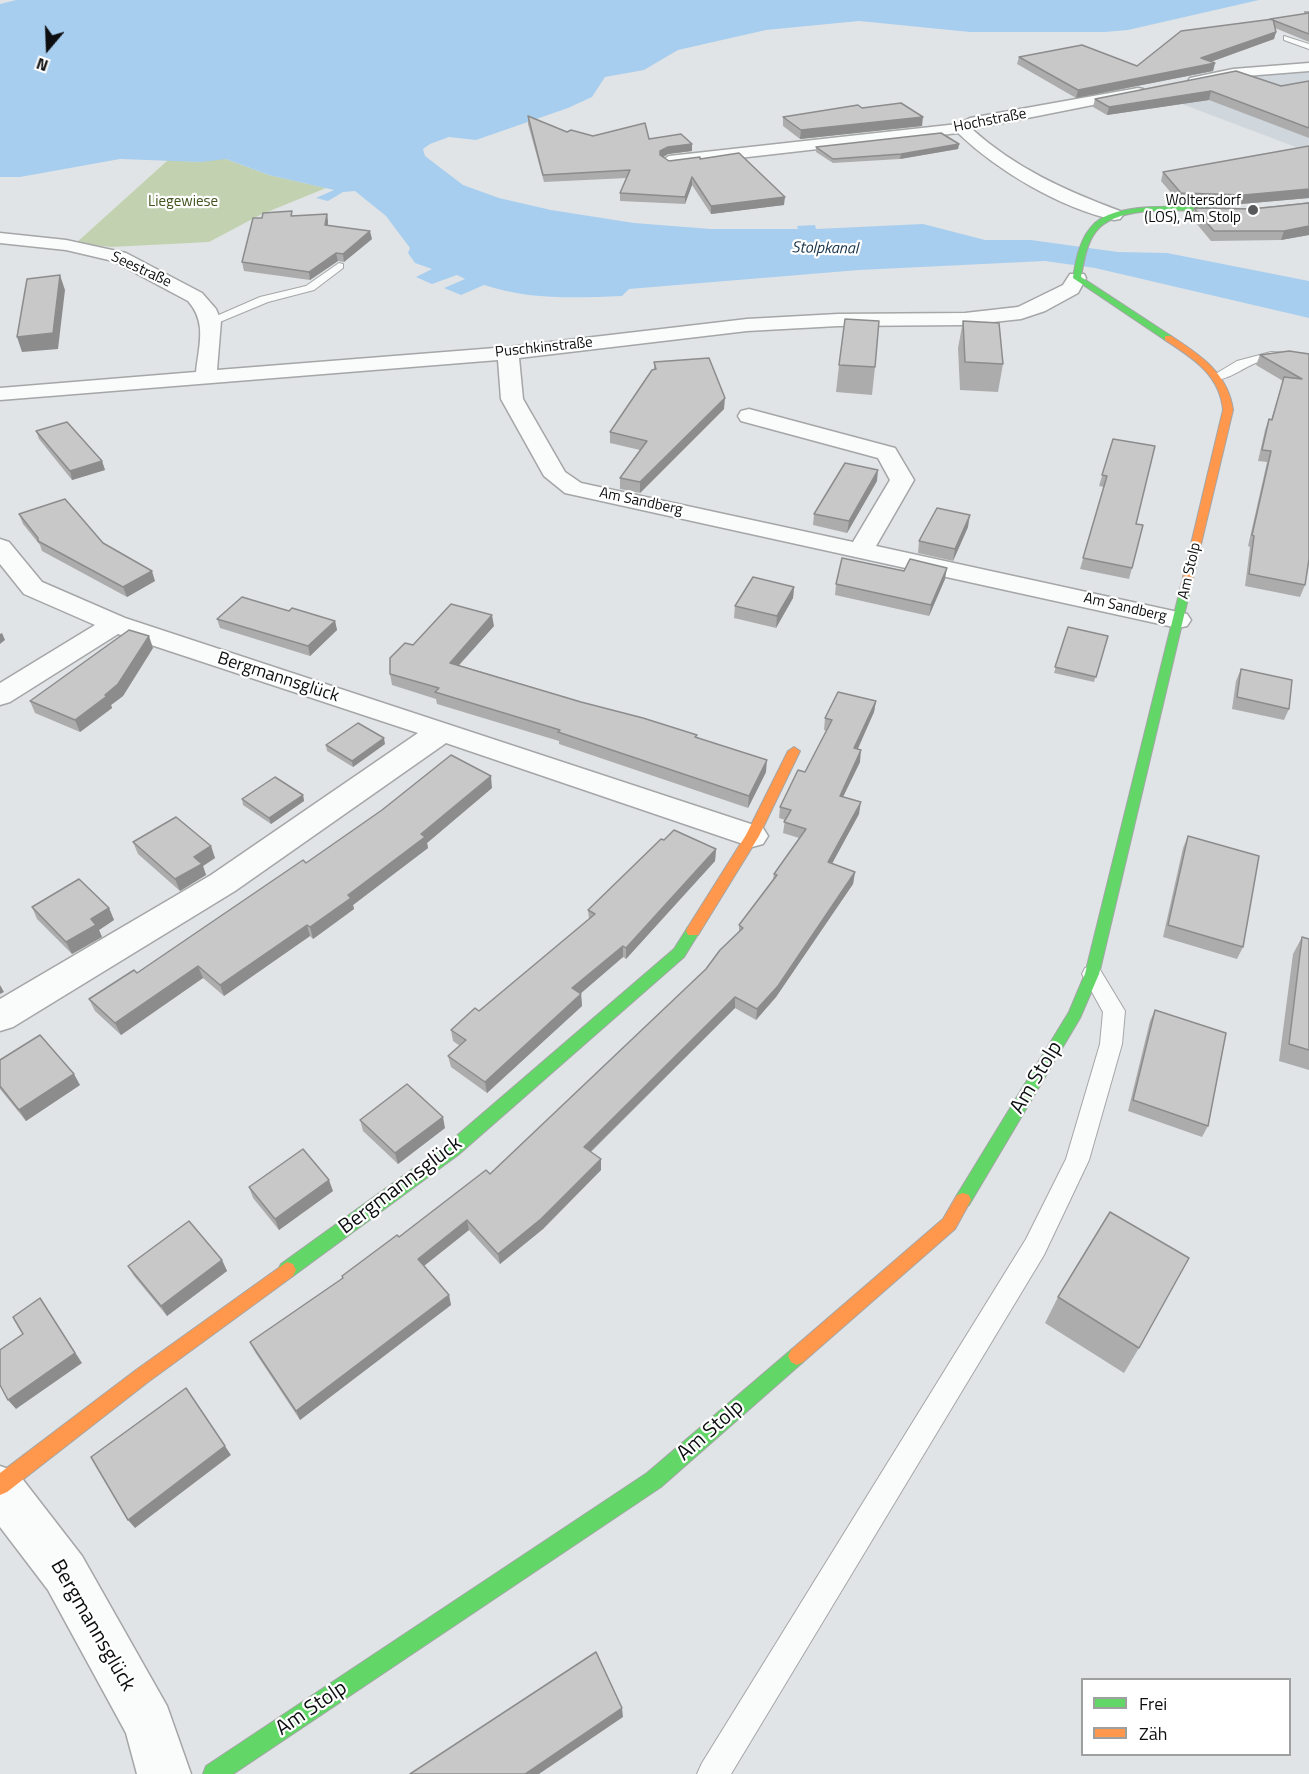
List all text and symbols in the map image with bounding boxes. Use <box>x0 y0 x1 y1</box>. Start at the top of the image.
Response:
north arrow <box>18 18 78 78</box>
text: N <box>33 52 51 78</box>
street label: Hochstraße <box>952 105 1028 137</box>
place label: Woltersdorf (LOS), Am Stolp <box>1144 192 1241 227</box>
park label: Liegewiese <box>148 193 218 211</box>
marker: Woltersdorf (LOS), Am Stolp <box>1246 203 1260 217</box>
water label: Stolpkanal <box>792 239 858 259</box>
street label: Seestraße <box>108 248 174 292</box>
street label: Puschkinstraße <box>494 334 594 362</box>
street label: Am Sandberg <box>598 484 684 520</box>
street label: Am Stolp <box>1175 541 1205 601</box>
street label: Am Sandberg <box>1082 590 1168 626</box>
street label: Bergmannsglück <box>214 648 342 708</box>
street label: Am Stolp <box>1006 1037 1068 1119</box>
street label: Bergmannsglück <box>334 1131 468 1241</box>
street label: Am Stolp <box>672 1395 750 1467</box>
street label: Bergmannsglück <box>44 1556 140 1696</box>
street label: Am Stolp <box>272 1676 352 1742</box>
legend <box>1081 1678 1291 1756</box>
text: Frei <box>1139 1690 1167 1717</box>
text: Zäh <box>1139 1720 1167 1747</box>

